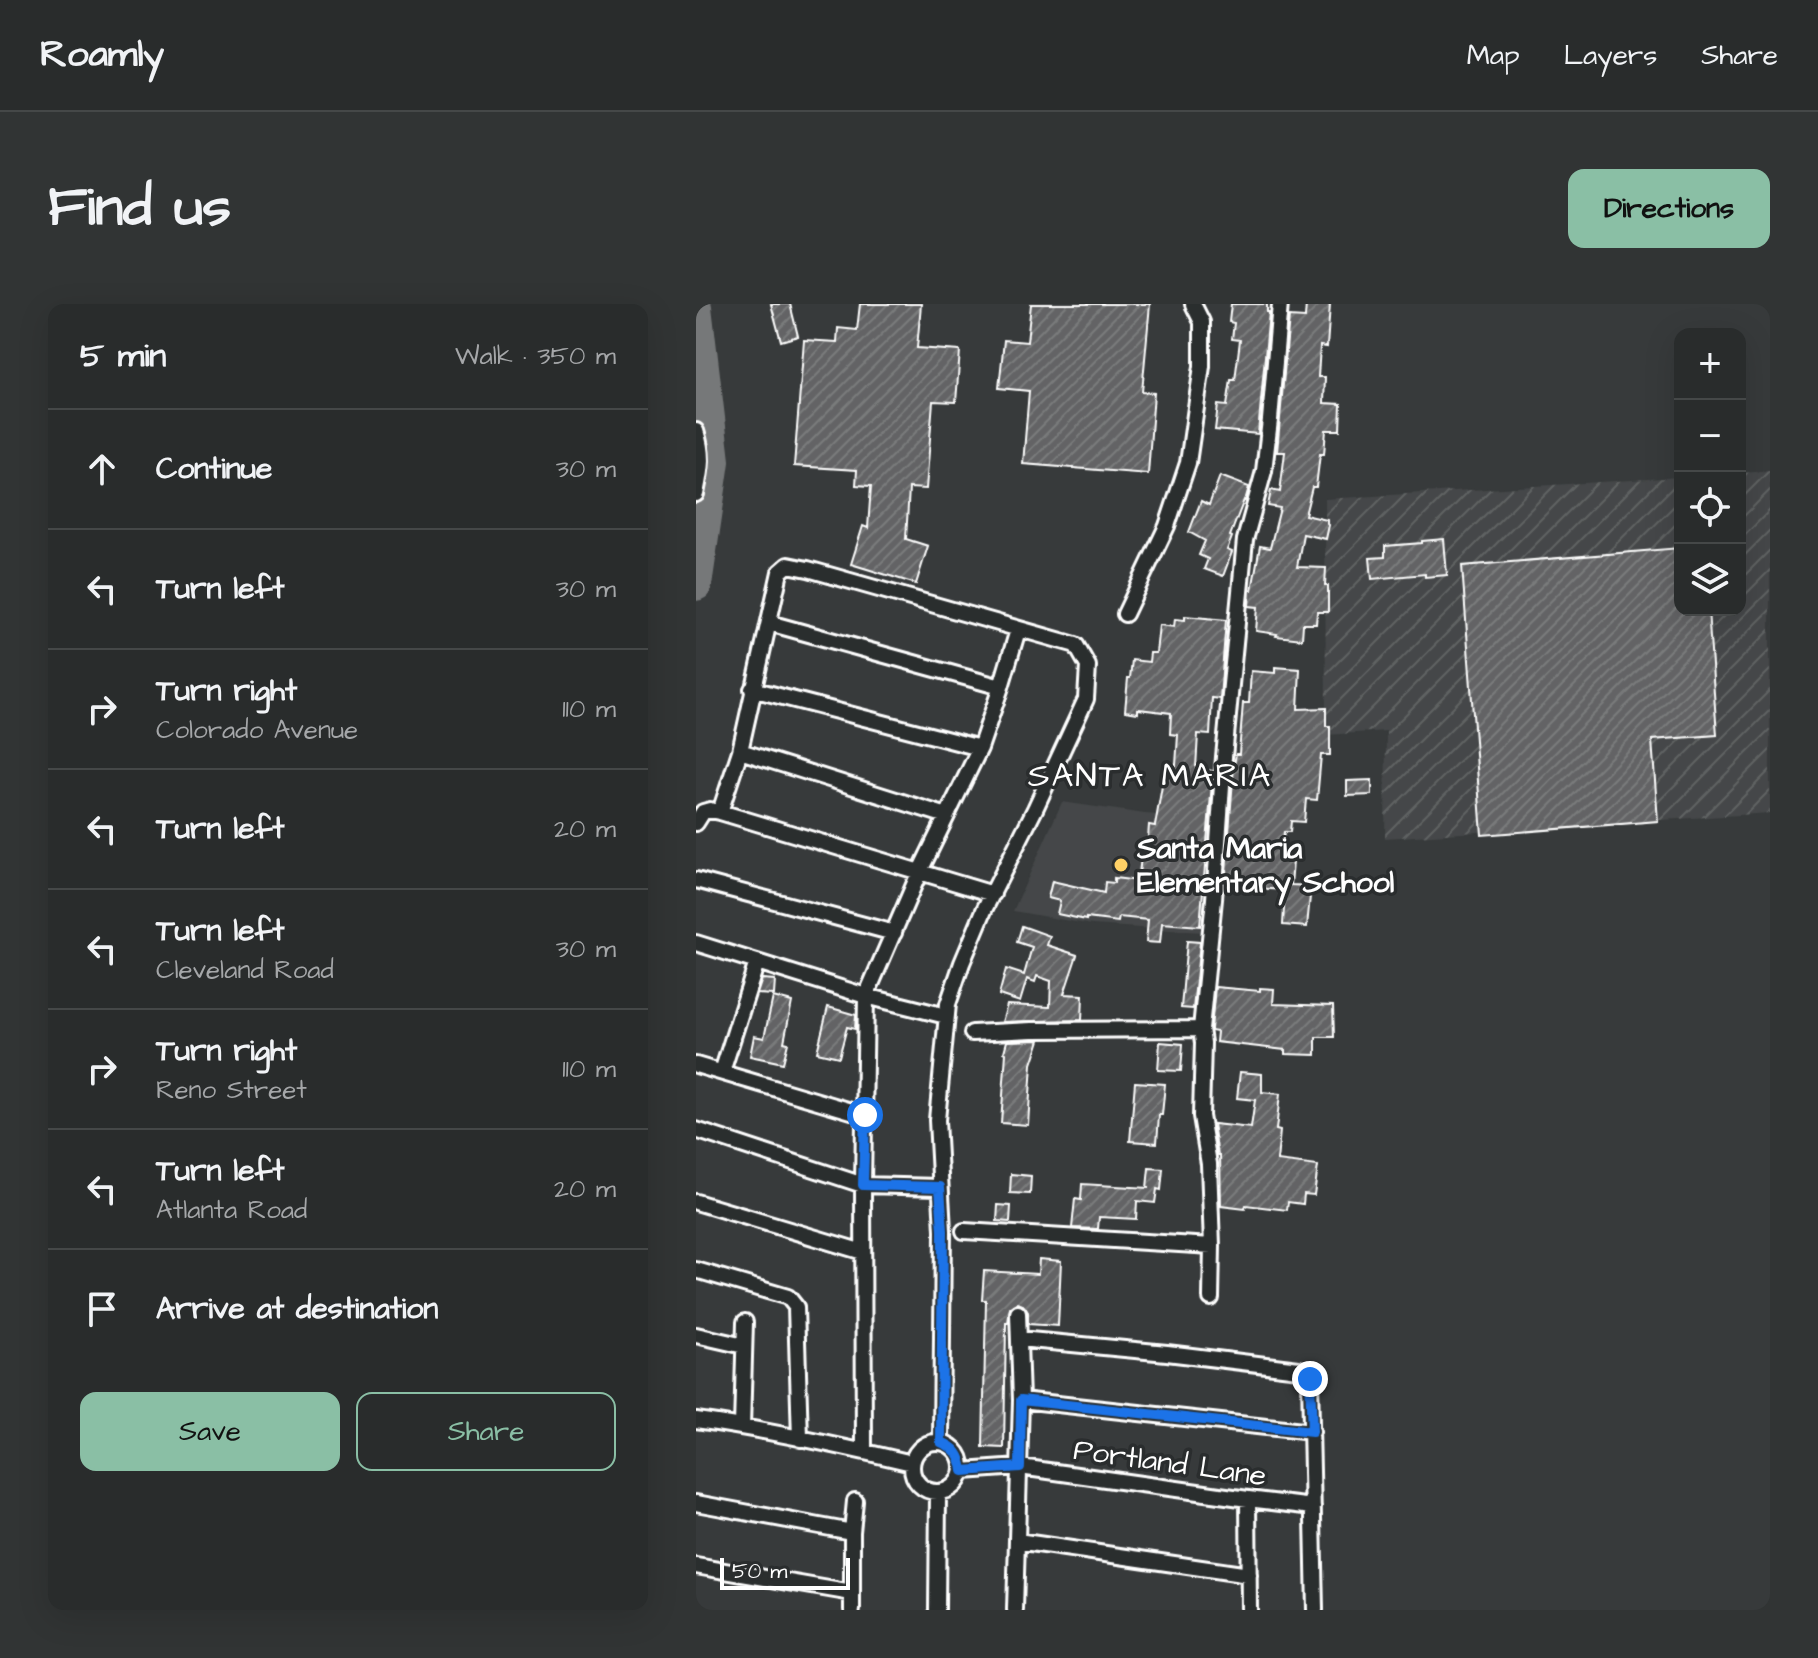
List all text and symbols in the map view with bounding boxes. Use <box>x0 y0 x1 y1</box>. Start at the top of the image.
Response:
text: Roamly <box>40 29 164 81</box>
text: Map <box>1467 36 1520 75</box>
text: Layers <box>1564 36 1657 75</box>
text: Share <box>1701 36 1778 75</box>
text: Find us <box>48 169 231 247</box>
button: Directions <box>1568 169 1770 248</box>
map controls <box>1674 328 1746 616</box>
button: + <box>1674 328 1746 400</box>
text: 5 min <box>80 332 166 380</box>
text: Walk · 350 m <box>455 338 616 374</box>
button: − <box>1674 400 1746 472</box>
icon: ahead <box>80 447 124 491</box>
text: Continue <box>156 448 272 490</box>
text: 30 m <box>556 451 616 487</box>
button: locate <box>1674 472 1746 544</box>
button: layers <box>1674 544 1746 616</box>
icon: left <box>80 567 124 611</box>
text: Turn left <box>156 568 284 610</box>
text: 30 m <box>556 571 616 607</box>
text: Turn right <box>156 670 297 712</box>
icon: right <box>80 687 124 731</box>
text: 110 m <box>562 691 616 727</box>
text: Colorado Avenue <box>156 712 358 748</box>
district label: SANTA MARIA <box>1028 752 1272 800</box>
icon: left <box>80 807 124 851</box>
text: Turn left <box>156 808 284 850</box>
text: 20 m <box>554 811 616 847</box>
place label: Santa Maria Elementary School <box>1136 828 1395 906</box>
marker: Santa Maria Elementary School <box>1112 856 1130 874</box>
text: Turn left <box>156 910 284 952</box>
icon: left <box>80 927 124 971</box>
text: 30 m <box>556 931 616 967</box>
text: Cleveland Road <box>156 952 334 988</box>
text: Turn right <box>156 1030 297 1072</box>
icon: right <box>80 1047 124 1091</box>
text: 110 m <box>562 1051 616 1087</box>
text: Reno Street <box>156 1072 307 1108</box>
route start <box>847 1097 883 1133</box>
text: Turn left <box>156 1150 284 1192</box>
icon: left <box>80 1167 124 1211</box>
text: 20 m <box>554 1171 616 1207</box>
text: Atlanta Road <box>156 1192 307 1228</box>
icon: arrive <box>80 1287 124 1331</box>
text: Arrive at destination <box>156 1288 438 1330</box>
route end <box>1292 1361 1328 1397</box>
button: Save <box>80 1392 340 1471</box>
button: Share <box>356 1392 616 1471</box>
street label: Portland Lane <box>1071 1429 1269 1497</box>
scale bar <box>720 1554 850 1590</box>
text: 50 m <box>732 1556 787 1587</box>

